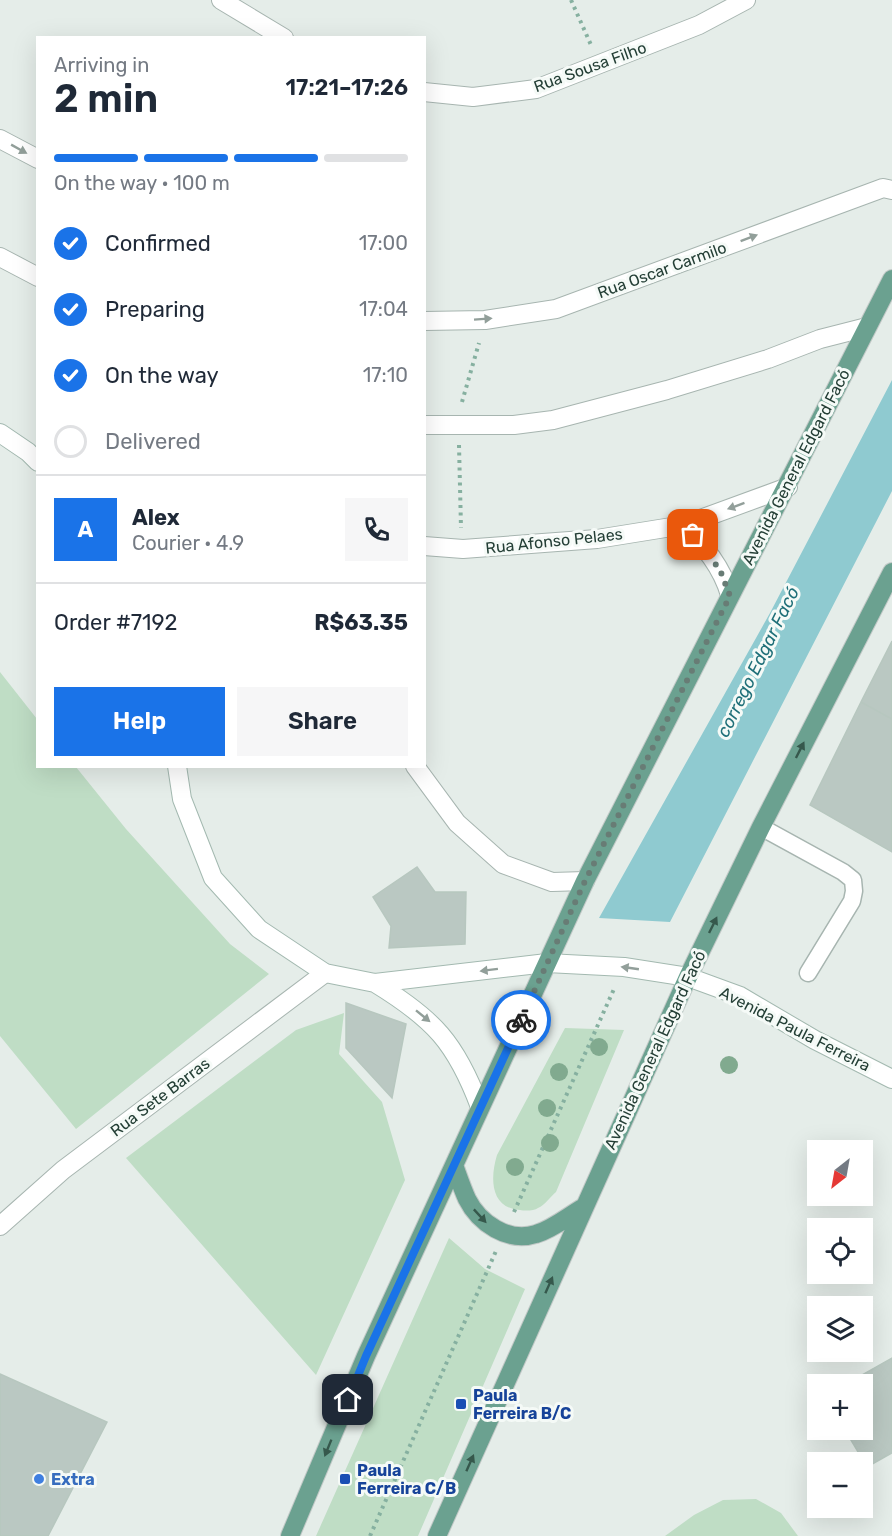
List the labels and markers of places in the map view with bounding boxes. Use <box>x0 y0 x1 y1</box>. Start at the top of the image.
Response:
pin <box>667 509 718 560</box>
pin <box>322 1374 373 1425</box>
place label: Paula Ferreira B/C <box>473 1386 571 1423</box>
marker: Paula Ferreira B/C <box>454 1397 468 1411</box>
place label: Paula Ferreira C/B <box>357 1461 456 1498</box>
place label: Extra <box>51 1470 95 1489</box>
marker: Extra <box>32 1472 46 1486</box>
marker: Paula Ferreira C/B <box>338 1472 352 1486</box>

